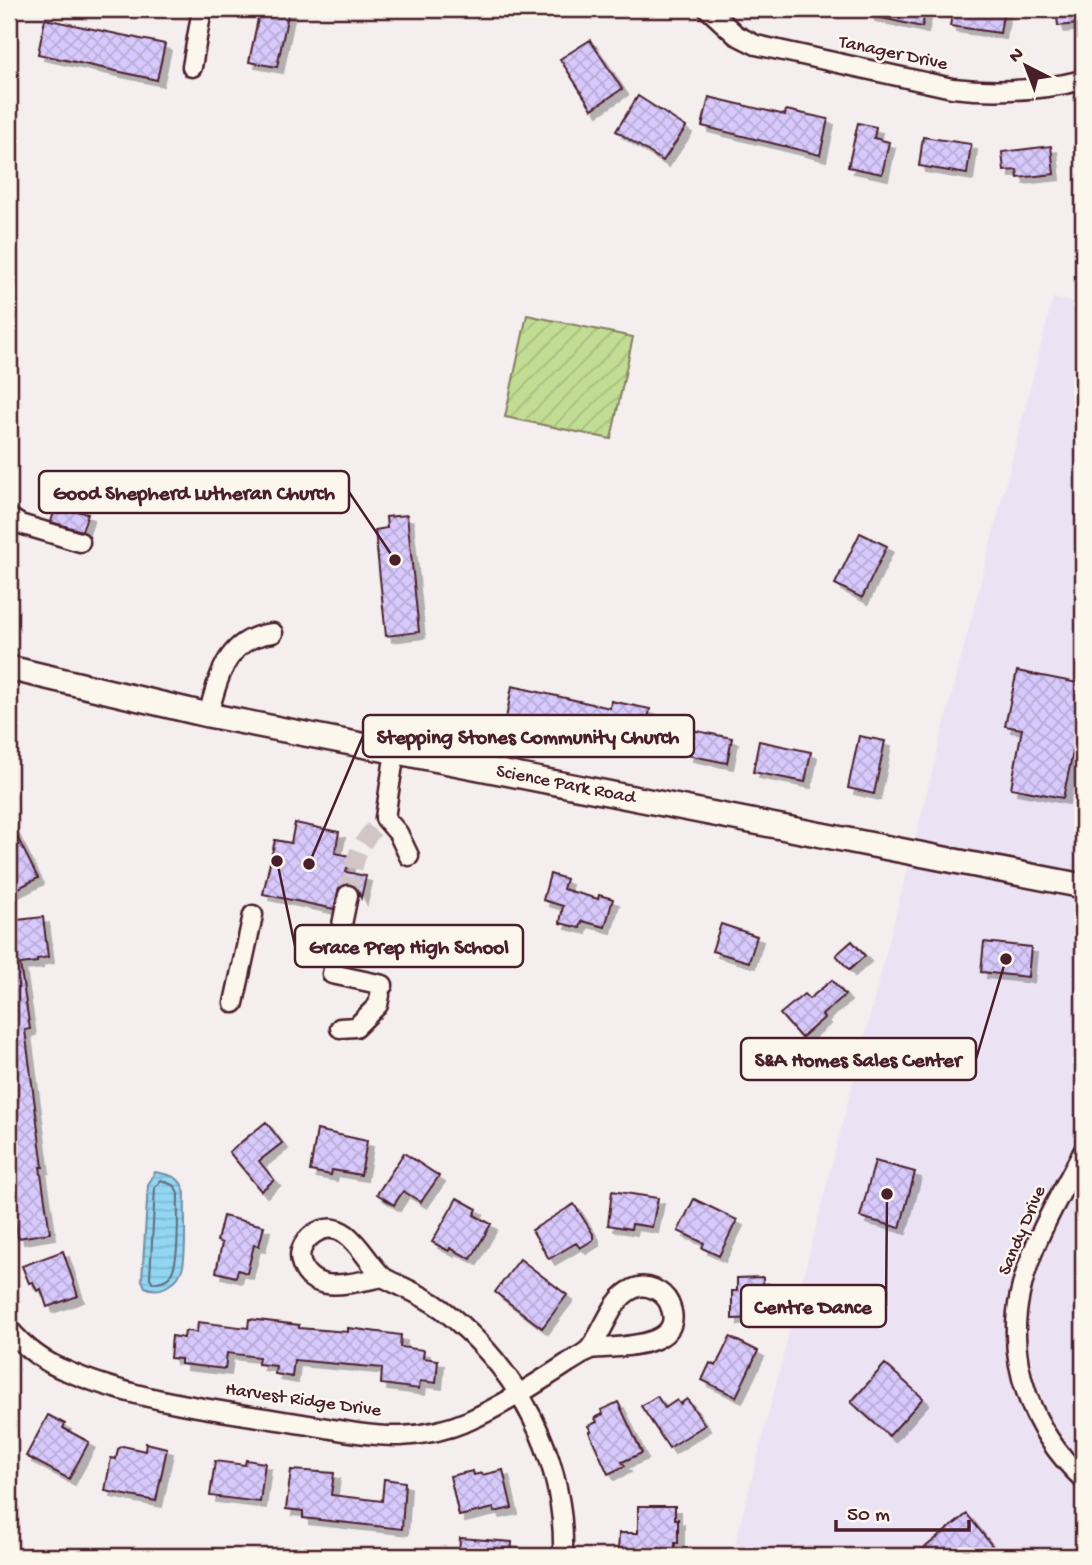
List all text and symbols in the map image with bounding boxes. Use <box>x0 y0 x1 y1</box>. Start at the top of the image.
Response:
street label: Tanager Drive <box>835 31 950 77</box>
north arrow <box>990 32 1060 102</box>
text: N <box>1005 43 1029 69</box>
callout: Good Shepherd Lutheran Church <box>39 471 349 513</box>
text: Good Shepherd Lutheran Church <box>53 483 336 508</box>
callout: Stepping Stones Community Church <box>363 715 694 757</box>
text: Stepping Stones Community Church <box>377 727 680 752</box>
street label: Science Park Road <box>494 760 639 810</box>
callout: Grace Prep High School <box>295 925 523 967</box>
text: Grace Prep High School <box>309 937 509 962</box>
callout: S&A Homes Sales Center <box>741 1038 976 1080</box>
text: S&A Homes Sales Center <box>755 1050 964 1075</box>
street label: Sandy Drive <box>994 1183 1052 1279</box>
callout: Centre Dance <box>741 1285 886 1327</box>
text: Centre Dance <box>753 1297 873 1322</box>
street label: Harvest Ridge Drive <box>224 1379 383 1423</box>
scale bar <box>836 1488 970 1532</box>
text: 50 m <box>847 1504 890 1529</box>

